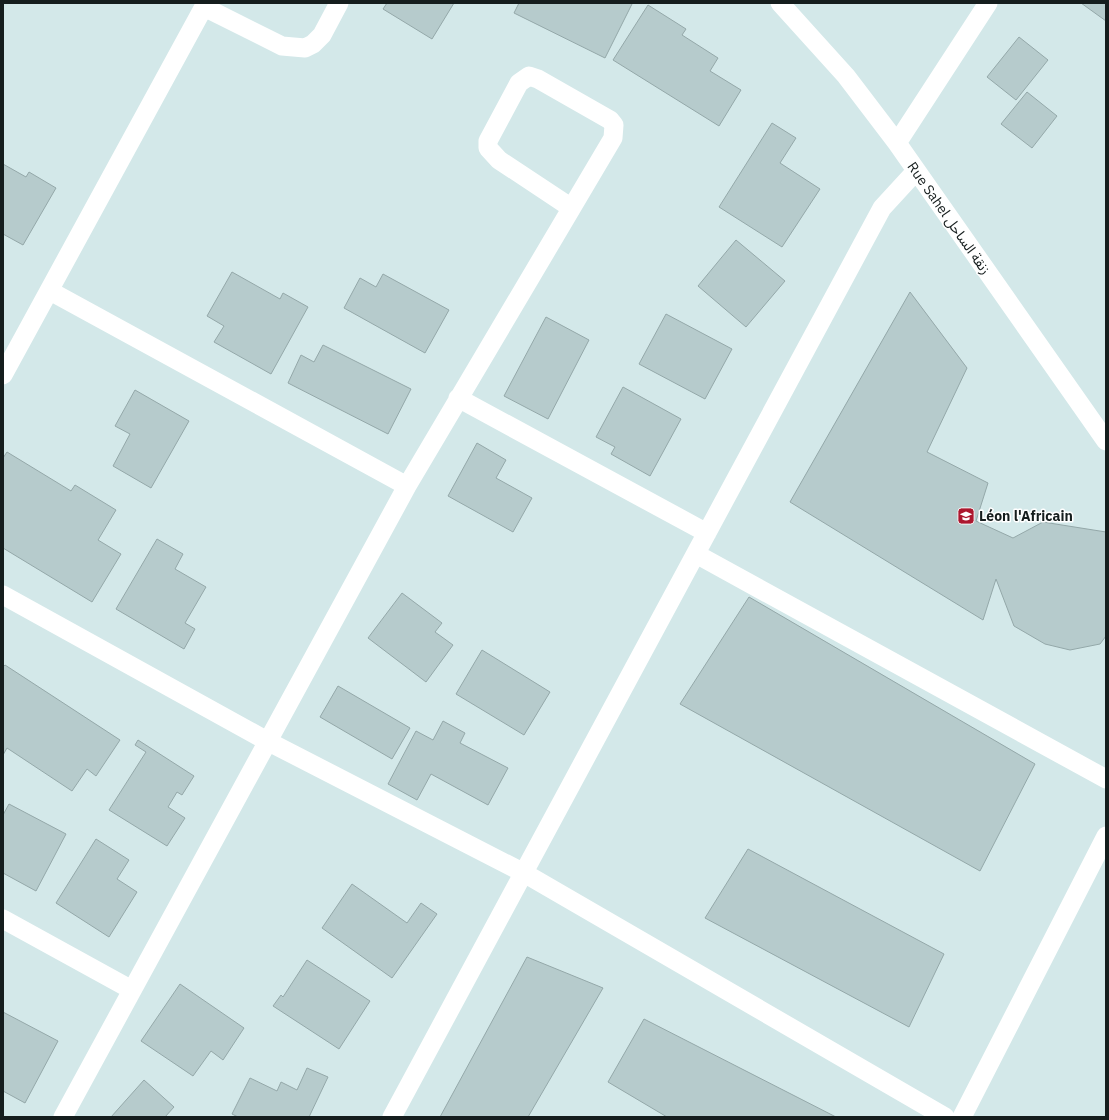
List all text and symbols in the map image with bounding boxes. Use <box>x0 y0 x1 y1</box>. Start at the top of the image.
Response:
street label: Rue Sahel زنقة الساحل <box>903 158 995 278</box>
school or university icon: Léon l'Africain <box>956 506 976 526</box>
place label: Léon l'Africain <box>979 507 1073 525</box>

